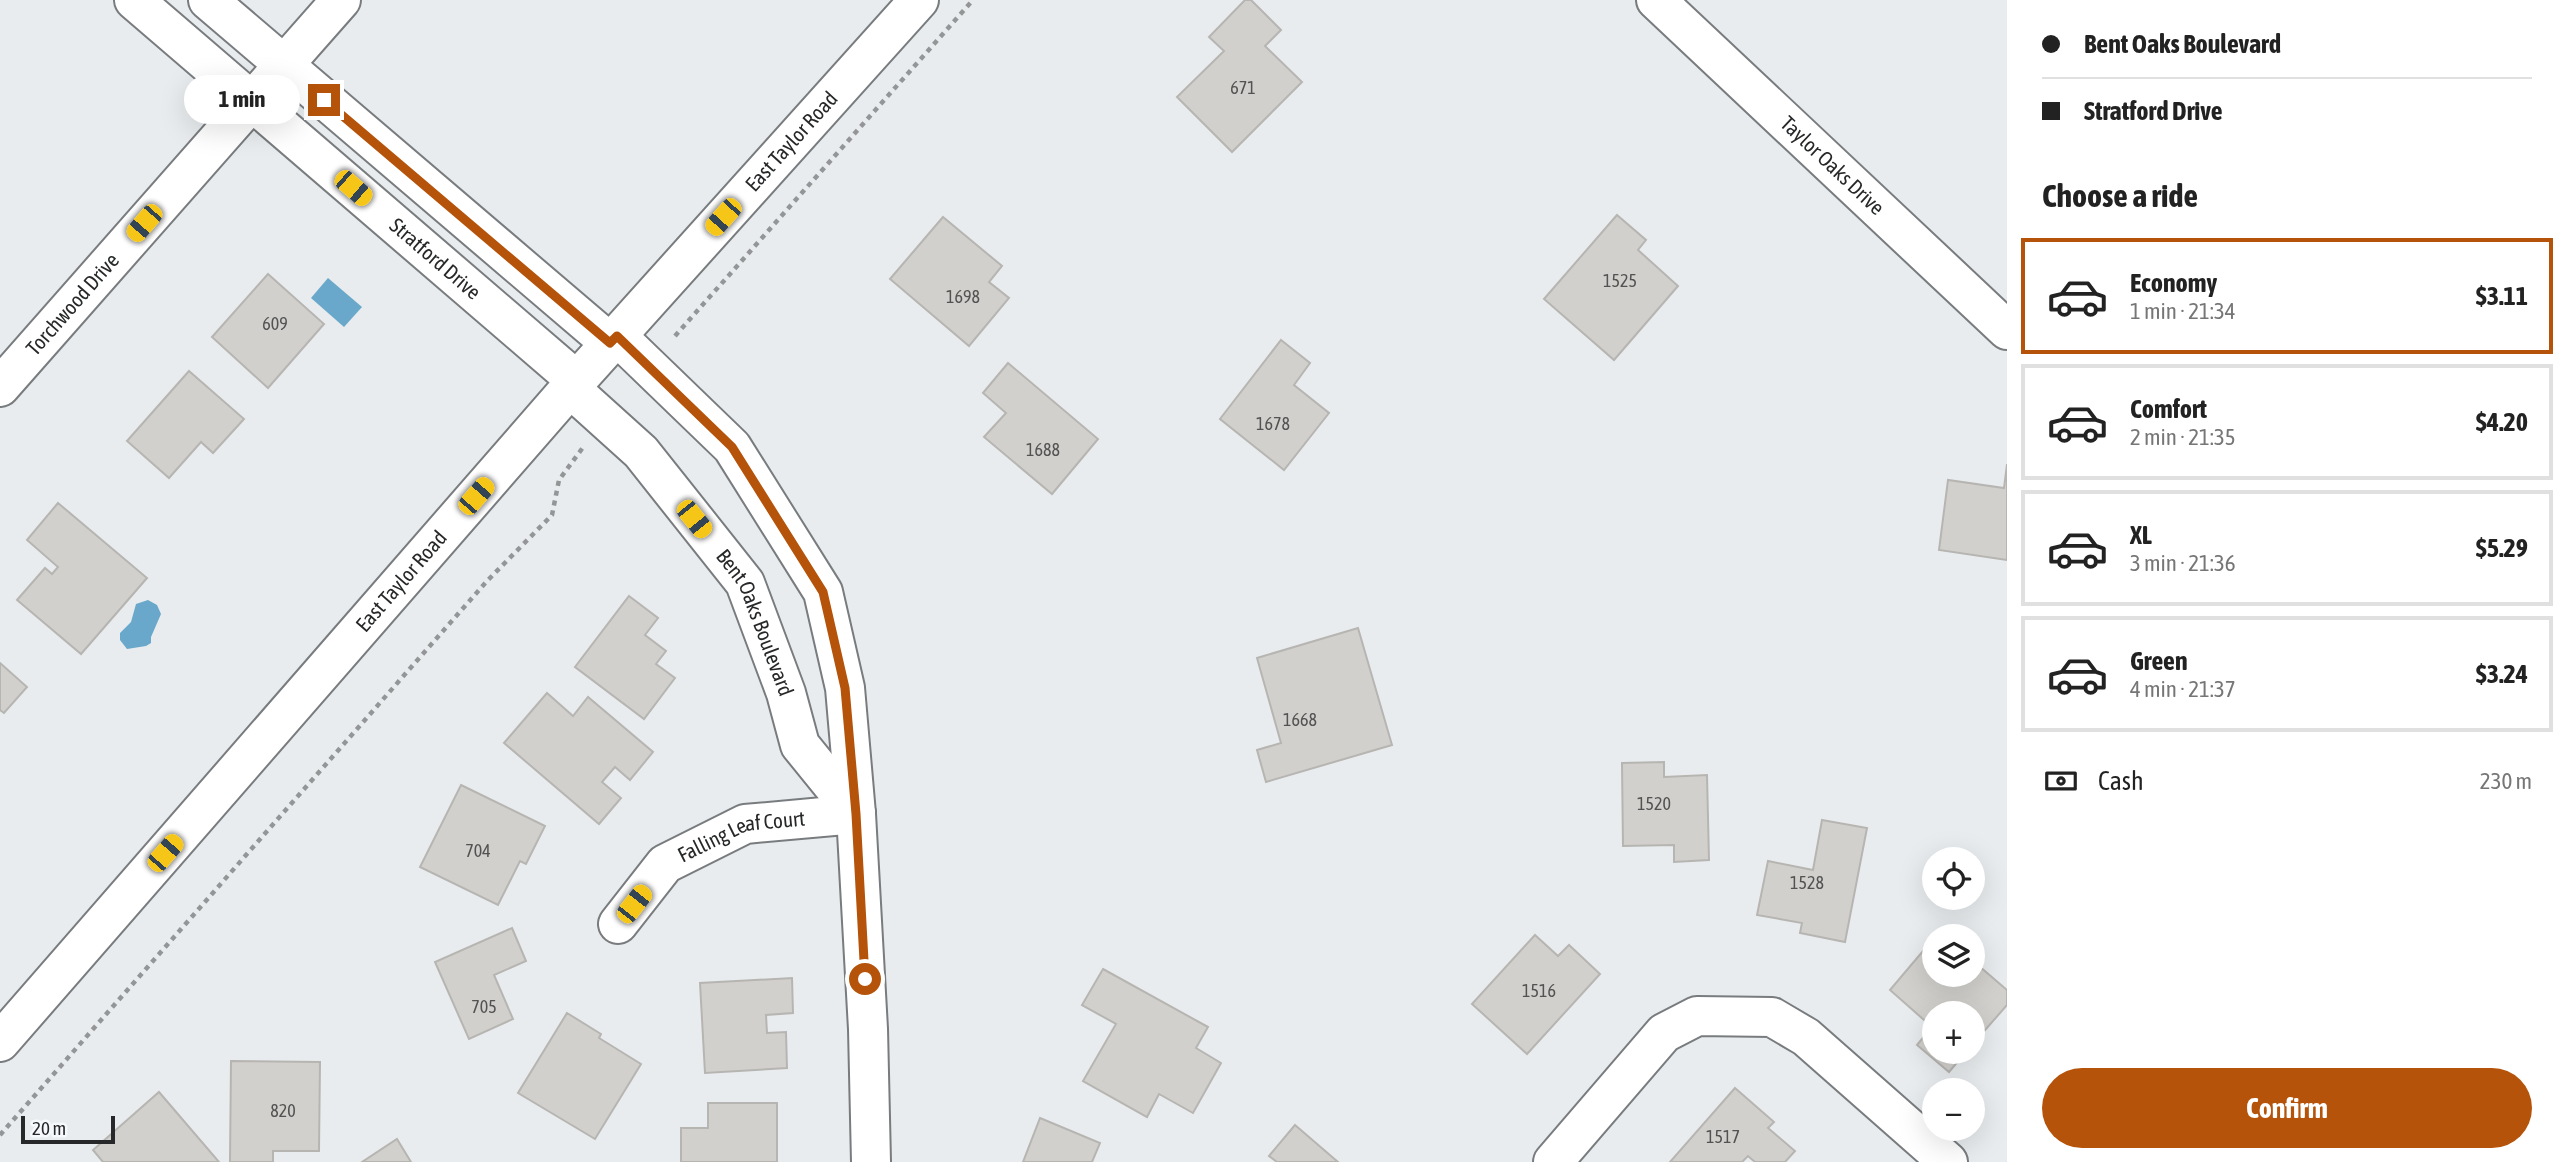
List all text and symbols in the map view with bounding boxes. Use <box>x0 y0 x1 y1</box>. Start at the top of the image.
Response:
text: Bent Oaks Boulevard <box>2084 29 2281 59</box>
callout: 1 min <box>184 76 300 124</box>
house number: 671 <box>1230 77 1256 98</box>
route end <box>308 84 340 116</box>
text: 1 min <box>219 86 265 112</box>
street label: East Taylor Road <box>740 86 842 196</box>
text: Stratford Drive <box>2084 96 2223 126</box>
street label: Taylor Oaks Drive <box>1776 111 1890 219</box>
car <box>331 166 376 210</box>
text: Choose a ride <box>2042 177 2198 214</box>
car <box>702 194 745 240</box>
car <box>123 200 166 246</box>
street label: Stratford Drive <box>385 212 486 304</box>
street label: Torchwood Drive <box>21 248 123 360</box>
icon: car <box>2046 265 2109 328</box>
text: Economy <box>2130 268 2217 298</box>
house number: 1525 <box>1603 270 1637 291</box>
text: $3.11 <box>2476 281 2528 311</box>
house number: 1698 <box>946 286 980 307</box>
text: 1 min · 21:34 <box>2130 298 2236 324</box>
house number: 609 <box>262 313 288 334</box>
icon: car <box>2046 391 2109 454</box>
text: Comfort <box>2130 394 2207 424</box>
text: $4.20 <box>2476 407 2528 437</box>
house number: 1678 <box>1256 413 1290 434</box>
text: 2 min · 21:35 <box>2130 424 2236 450</box>
house number: 1688 <box>1026 439 1060 460</box>
car <box>455 473 498 519</box>
car <box>673 496 716 542</box>
icon: car <box>2046 517 2109 580</box>
text: XL <box>2130 520 2152 550</box>
street label: East Taylor Road <box>350 525 451 636</box>
text: $5.29 <box>2476 533 2528 563</box>
street label: Bent Oaks Boulevard <box>712 544 799 699</box>
text: 3 min · 21:36 <box>2130 550 2236 576</box>
icon: car <box>2046 643 2109 706</box>
text: Green <box>2130 646 2188 676</box>
text: $3.24 <box>2476 659 2528 689</box>
text: 4 min · 21:37 <box>2130 676 2236 702</box>
house number: 1668 <box>1283 709 1317 730</box>
icon: cash <box>2042 762 2080 800</box>
text: Cash <box>2098 766 2144 796</box>
text: 230 m <box>2480 768 2532 794</box>
house number: 1520 <box>1637 793 1671 814</box>
street label: Falling Leaf Court <box>673 806 806 867</box>
car <box>144 830 187 876</box>
house number: 704 <box>465 840 491 861</box>
map controls <box>1922 847 1985 1141</box>
button: locate <box>1922 847 1985 910</box>
house number: 1528 <box>1790 872 1824 893</box>
car <box>613 881 656 927</box>
button: layers <box>1922 924 1985 987</box>
route start <box>849 963 881 995</box>
house number: 1516 <box>1522 980 1556 1001</box>
house number: 705 <box>471 996 497 1017</box>
button: + <box>1922 1001 1985 1064</box>
button: Confirm <box>2042 1068 2532 1148</box>
button: − <box>1922 1078 1985 1141</box>
house number: 820 <box>270 1100 296 1121</box>
scale bar <box>21 1113 116 1145</box>
text: 20 m <box>32 1117 66 1139</box>
house number: 1517 <box>1706 1126 1740 1147</box>

